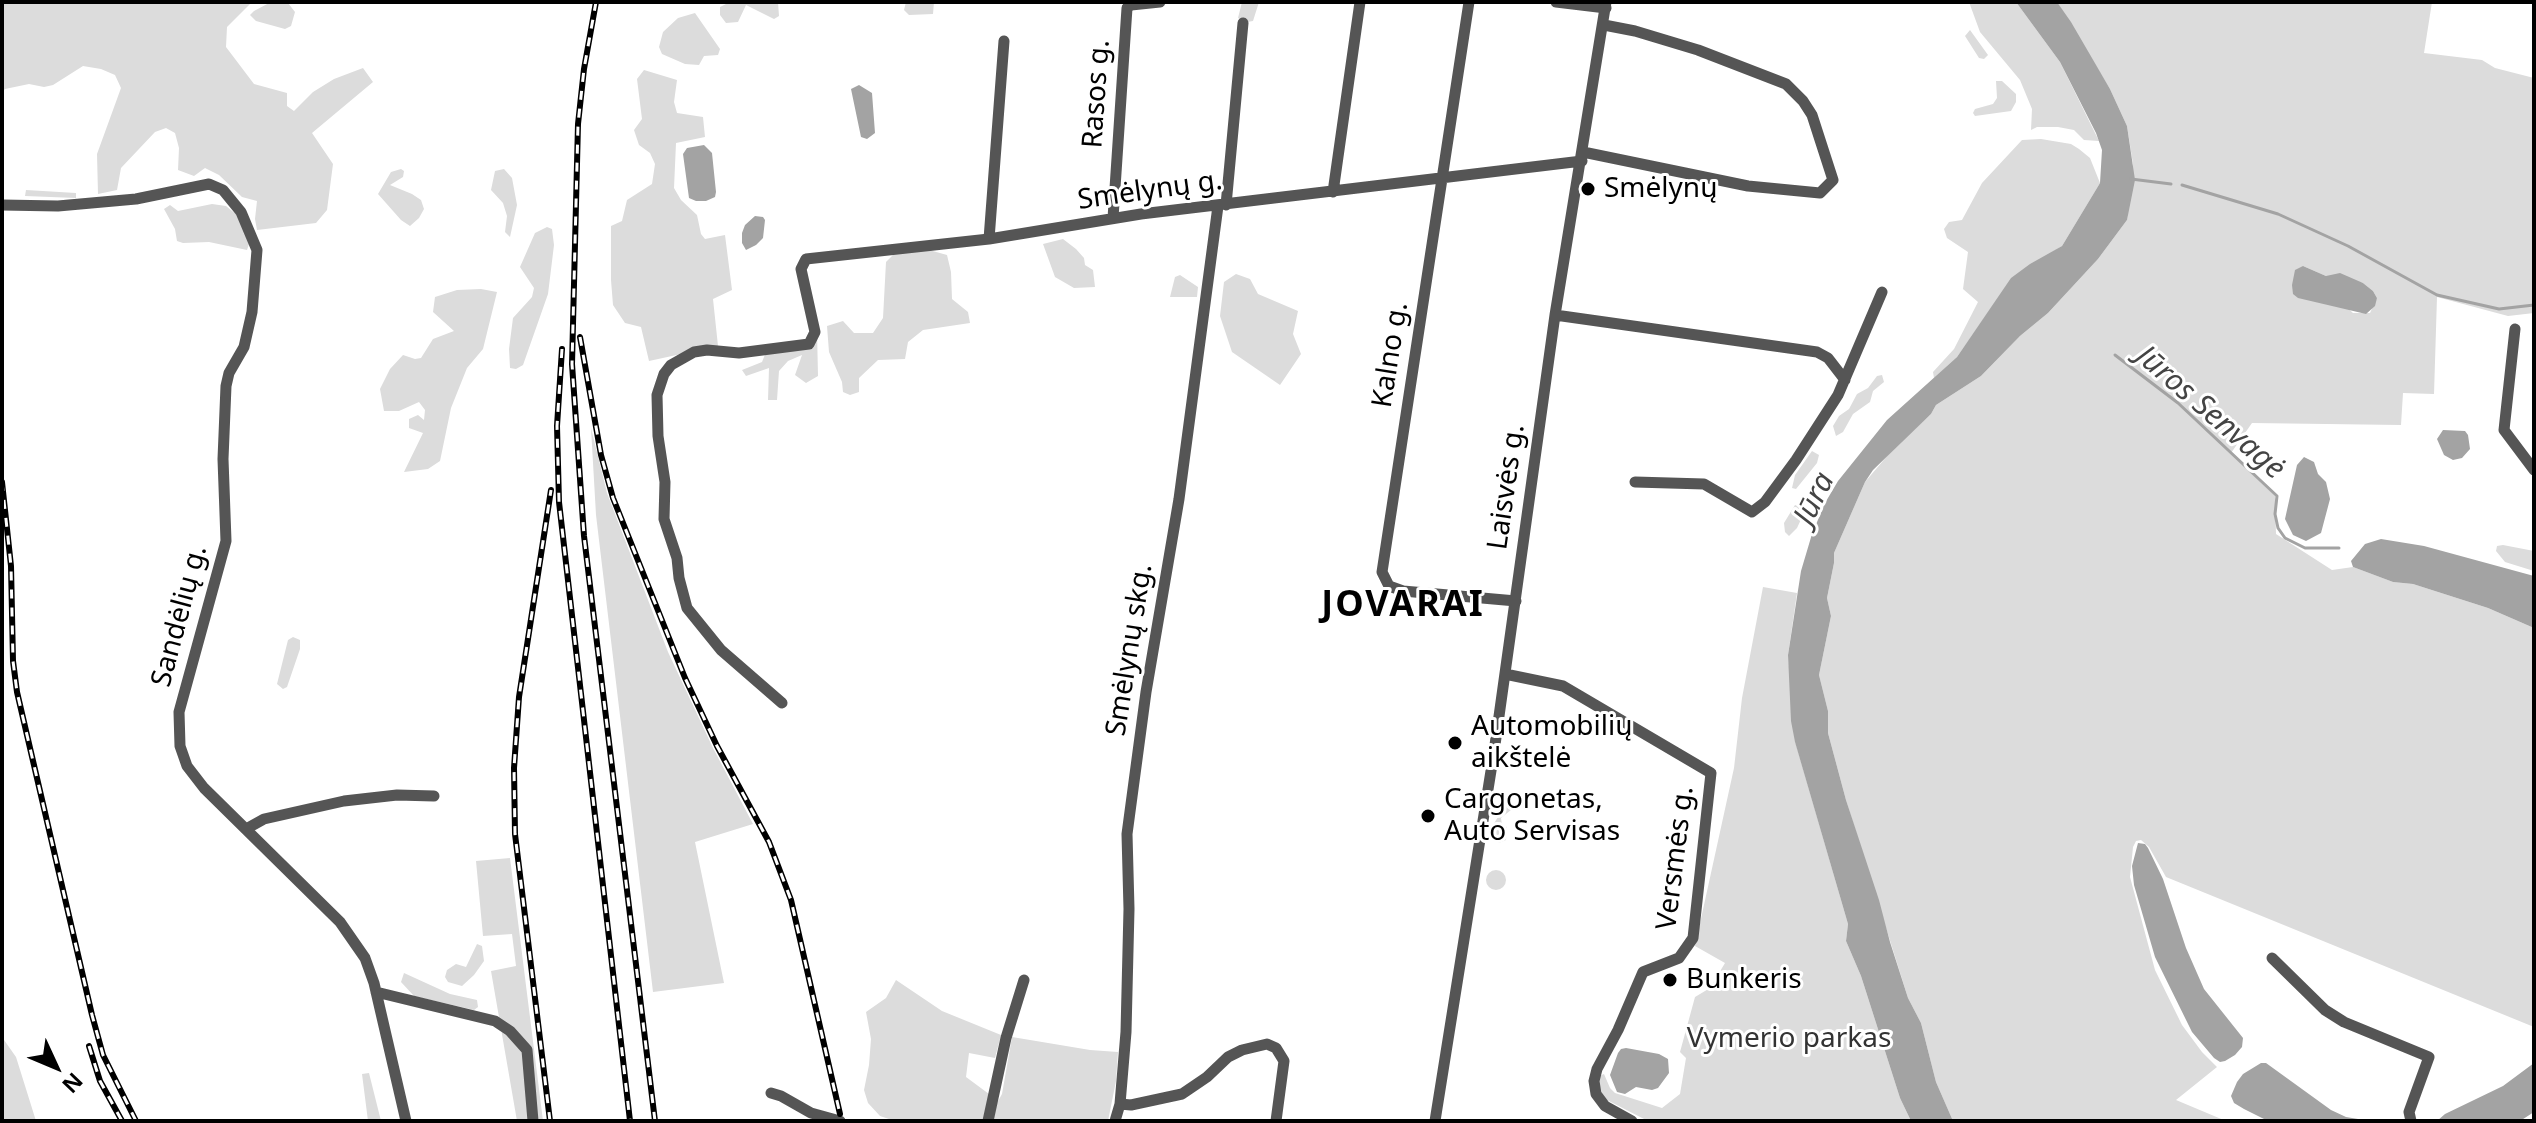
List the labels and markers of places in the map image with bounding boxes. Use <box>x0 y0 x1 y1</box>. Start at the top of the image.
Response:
place label: Smėlynų <box>1604 172 1717 206</box>
marker: Smėlynų <box>1579 180 1597 198</box>
place label: Automobilių aikštelė <box>1471 710 1633 776</box>
marker: Automobilių aikštelė <box>1446 734 1464 752</box>
place label: Cargonetas, Auto Servisas <box>1444 783 1620 849</box>
marker: Cargonetas, Auto Servisas <box>1419 807 1437 825</box>
place label: Bunkeris <box>1686 963 1802 997</box>
marker: Bunkeris <box>1661 971 1679 989</box>

